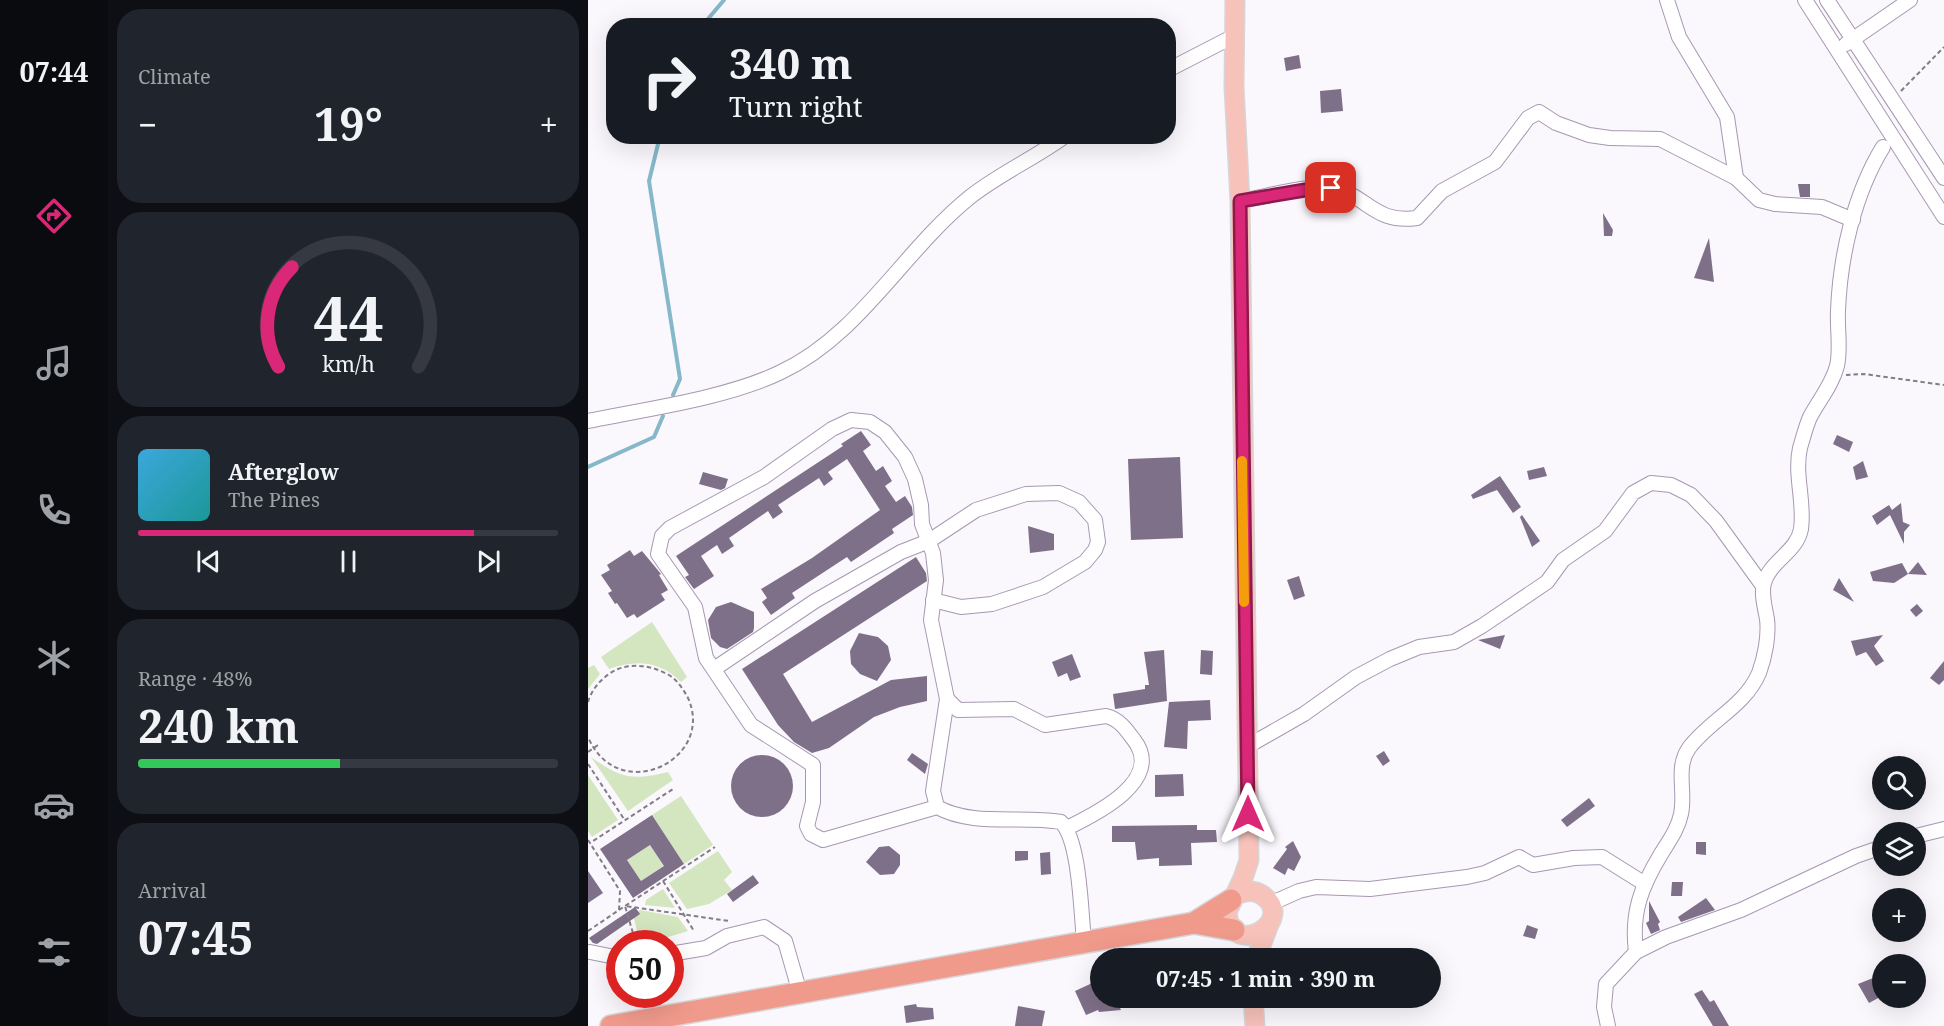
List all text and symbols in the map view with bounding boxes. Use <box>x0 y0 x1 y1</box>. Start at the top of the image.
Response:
text: 340 m <box>729 34 853 91</box>
icon: right <box>630 42 708 120</box>
text: 07:44 <box>19 53 89 90</box>
text: Climate <box>138 63 211 90</box>
text: Turn right <box>729 88 862 125</box>
text: 19° <box>314 93 383 154</box>
text: − <box>138 102 157 147</box>
text: + <box>540 102 558 147</box>
pin <box>1305 162 1356 213</box>
icon: arrive <box>1314 171 1347 204</box>
icon: directions <box>33 195 75 237</box>
text: 44 <box>313 274 383 359</box>
icon: music <box>33 342 75 384</box>
text: km/h <box>322 349 375 378</box>
text: Afterglow <box>228 456 339 486</box>
text: The Pines <box>228 486 320 513</box>
icon: phone <box>33 489 75 531</box>
icon: previous <box>192 545 225 578</box>
icon: pause <box>332 545 365 578</box>
icon: next <box>472 545 505 578</box>
icon: climate <box>33 637 75 679</box>
text: Range · 48% <box>138 665 252 692</box>
text: 240 km <box>138 695 299 756</box>
map controls <box>1872 756 1926 1008</box>
button: search <box>1872 756 1926 810</box>
position arrow <box>1216 782 1280 846</box>
icon: car <box>33 784 75 826</box>
button: layers <box>1872 822 1926 876</box>
text: Arrival <box>138 877 206 904</box>
button: + <box>1872 888 1926 942</box>
text: 07:45 <box>138 907 253 968</box>
speed limit sign: 50 <box>606 930 684 1008</box>
icon: filters <box>33 931 75 973</box>
button: − <box>1872 954 1926 1008</box>
text: 07:45 · 1 min · 390 m <box>1156 963 1375 993</box>

